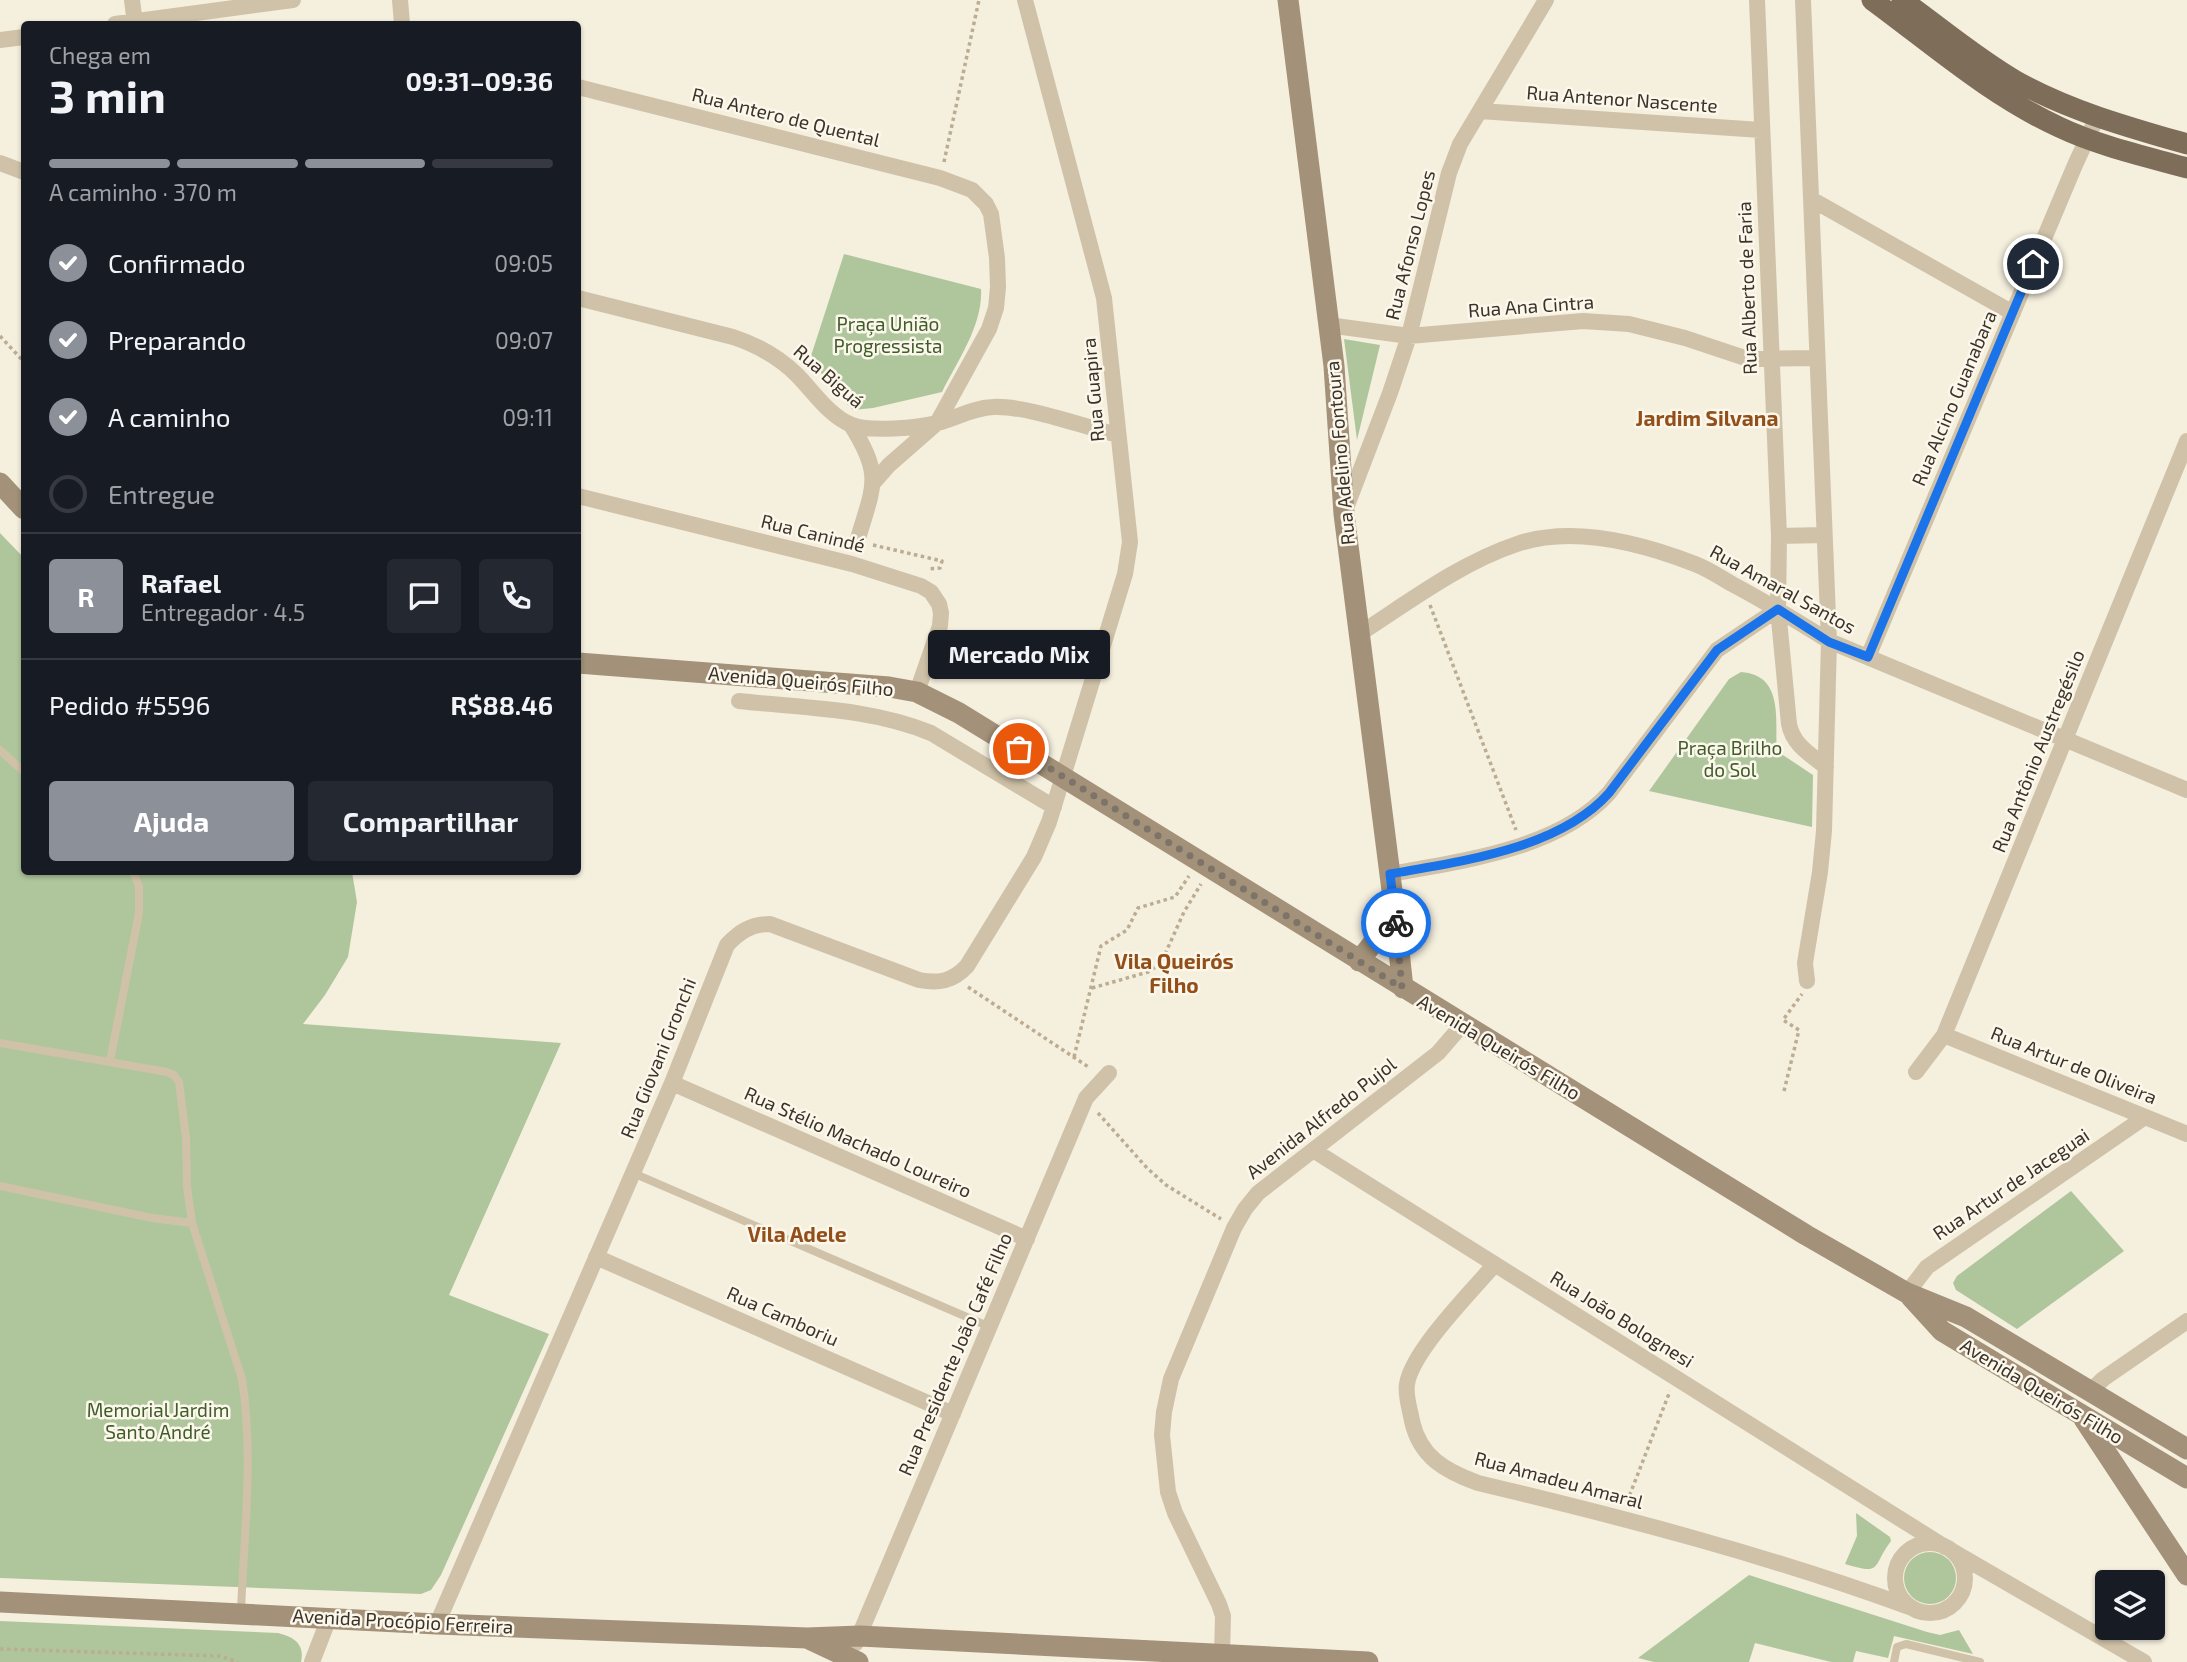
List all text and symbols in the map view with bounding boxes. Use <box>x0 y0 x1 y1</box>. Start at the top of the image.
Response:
text: Chega em <box>49 41 151 69</box>
text: 09:31–09:36 <box>406 65 553 96</box>
text: 3 min <box>49 67 166 122</box>
street label: Rua Antenor Nascente <box>1526 80 1718 117</box>
street label: Rua Antero de Quental <box>690 82 883 151</box>
street label: Rua Afonso Lopes <box>1380 168 1439 322</box>
text: A caminho · 370 m <box>49 178 237 206</box>
street label: Rua Alberto de Faria <box>1732 201 1761 375</box>
pin <box>2003 234 2063 294</box>
icon: check <box>49 244 87 282</box>
icon: home <box>2014 245 2052 283</box>
text: Confirmado <box>108 247 246 278</box>
text: 09:05 <box>494 249 553 277</box>
street label: Rua Ana Cintra <box>1467 290 1595 321</box>
street label: Rua Alcino Guanabara <box>1906 307 2001 489</box>
park label: Praça União Progressista <box>834 312 942 357</box>
icon: check <box>49 321 87 359</box>
text: Preparando <box>108 324 246 355</box>
text: 09:07 <box>495 326 553 354</box>
street label: Rua Guapira <box>1077 337 1108 443</box>
street label: Rua Biguá <box>789 339 869 412</box>
street label: Rua Adelino Fontoura <box>1320 360 1359 546</box>
icon: check <box>49 398 87 436</box>
text: A caminho <box>108 401 231 432</box>
text: 09:11 <box>502 403 553 431</box>
district label: Jardim Silvana <box>1636 405 1778 430</box>
text: Entregue <box>108 478 215 509</box>
street label: Rua Canindé <box>759 508 868 557</box>
street label: Rua Amaral Santos <box>1706 539 1860 638</box>
button: chat <box>387 559 461 633</box>
button: phone <box>479 559 553 633</box>
text: Rafael <box>141 567 221 598</box>
text: R <box>78 581 94 612</box>
text: Entregador · 4.5 <box>141 598 305 626</box>
callout: Mercado Mix <box>928 630 1110 679</box>
text: Mercado Mix <box>948 640 1090 668</box>
street label: Rua Antônio Austregésilo <box>1986 646 2089 856</box>
street label: Avenida Queirós Filho <box>707 661 895 700</box>
text: Pedido #5596 <box>49 689 210 720</box>
text: R$88.46 <box>451 689 553 720</box>
pin <box>989 719 1049 779</box>
icon: bag <box>1000 730 1038 768</box>
park label: Praça Brilho do Sol <box>1678 736 1782 781</box>
button: Ajuda <box>49 781 294 861</box>
button: Compartilhar <box>308 781 553 861</box>
courier <box>1361 888 1431 958</box>
icon: bike <box>1377 904 1415 942</box>
district label: Vila Queirós Filho <box>1114 948 1234 997</box>
street label: Rua Giovani Gronchi <box>615 974 700 1141</box>
street label: Avenida Queirós Filho <box>1414 989 1585 1104</box>
street label: Rua Artur de Oliveira <box>1988 1021 2161 1108</box>
street label: Avenida Alfredo Pujol <box>1241 1052 1400 1183</box>
street label: Rua Stélio Machado Loureiro <box>741 1081 975 1202</box>
street label: Rua Artur de Jaceguai <box>1928 1123 2093 1244</box>
district label: Vila Adele <box>748 1221 847 1246</box>
street label: Rua Presidente João Café Filho <box>893 1229 1016 1479</box>
street label: Rua João Bolognesi <box>1546 1265 1698 1372</box>
street label: Rua Camboriu <box>724 1281 843 1350</box>
street label: Avenida Queirós Filho <box>1957 1333 2128 1448</box>
park label: Memorial Jardim Santo André <box>87 1398 229 1443</box>
street label: Rua Amadeu Amaral <box>1472 1446 1646 1513</box>
map controls <box>2095 1570 2165 1640</box>
button: layers <box>2095 1570 2165 1640</box>
street label: Avenida Procópio Ferreira <box>292 1603 514 1638</box>

